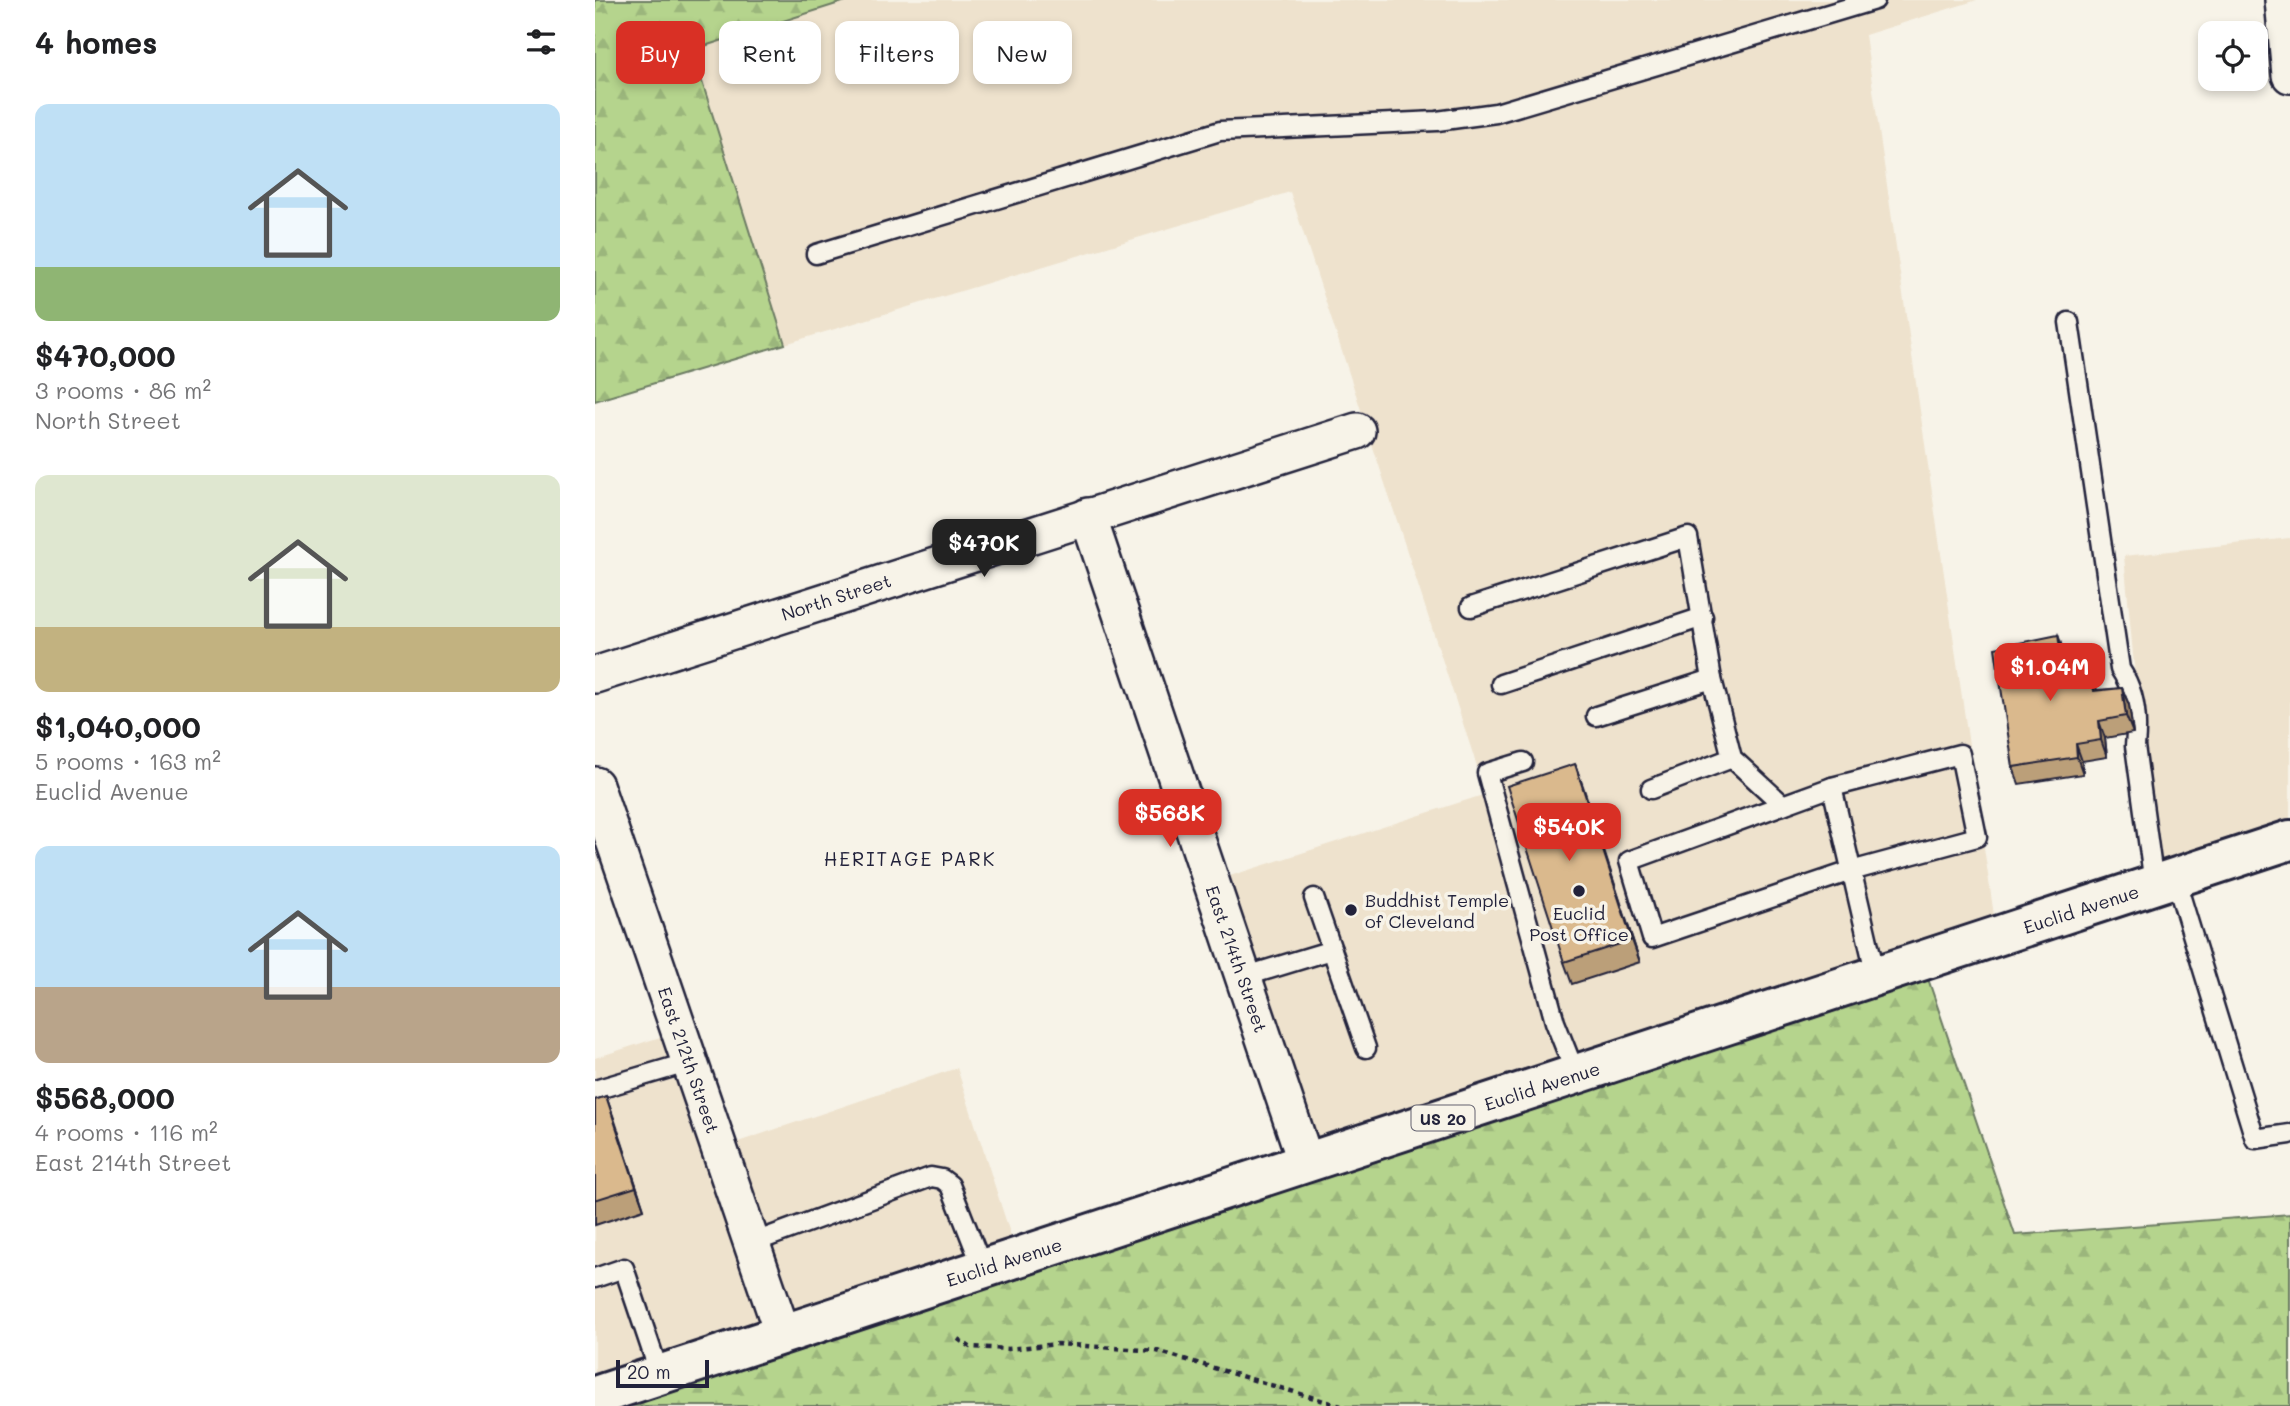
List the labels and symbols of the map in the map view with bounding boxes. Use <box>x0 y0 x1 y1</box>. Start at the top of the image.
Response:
pin: $470K <box>935 520 1033 579</box>
street label: North Street <box>778 568 894 626</box>
pin: $1.04M <box>1993 644 2107 703</box>
pin: $568K <box>1121 790 1219 849</box>
pin: $540K <box>1520 804 1618 863</box>
district label: HERITAGE PARK <box>824 846 996 871</box>
street label: Euclid Avenue <box>2020 879 2142 939</box>
street label: East 214th Street <box>1201 882 1273 1036</box>
marker: Euclid Post Office <box>1571 883 1587 899</box>
place label: Buddhist Temple of Cleveland <box>1365 888 1509 933</box>
place label: Euclid Post Office <box>1529 901 1629 946</box>
marker: Buddhist Temple of Cleveland <box>1343 902 1359 918</box>
street label: East 212th Street <box>653 984 725 1136</box>
street label: Euclid Avenue <box>1481 1056 1603 1116</box>
road number: US 20 <box>1411 1106 1475 1130</box>
street label: Euclid Avenue <box>943 1232 1065 1292</box>
scale bar <box>616 1357 709 1389</box>

